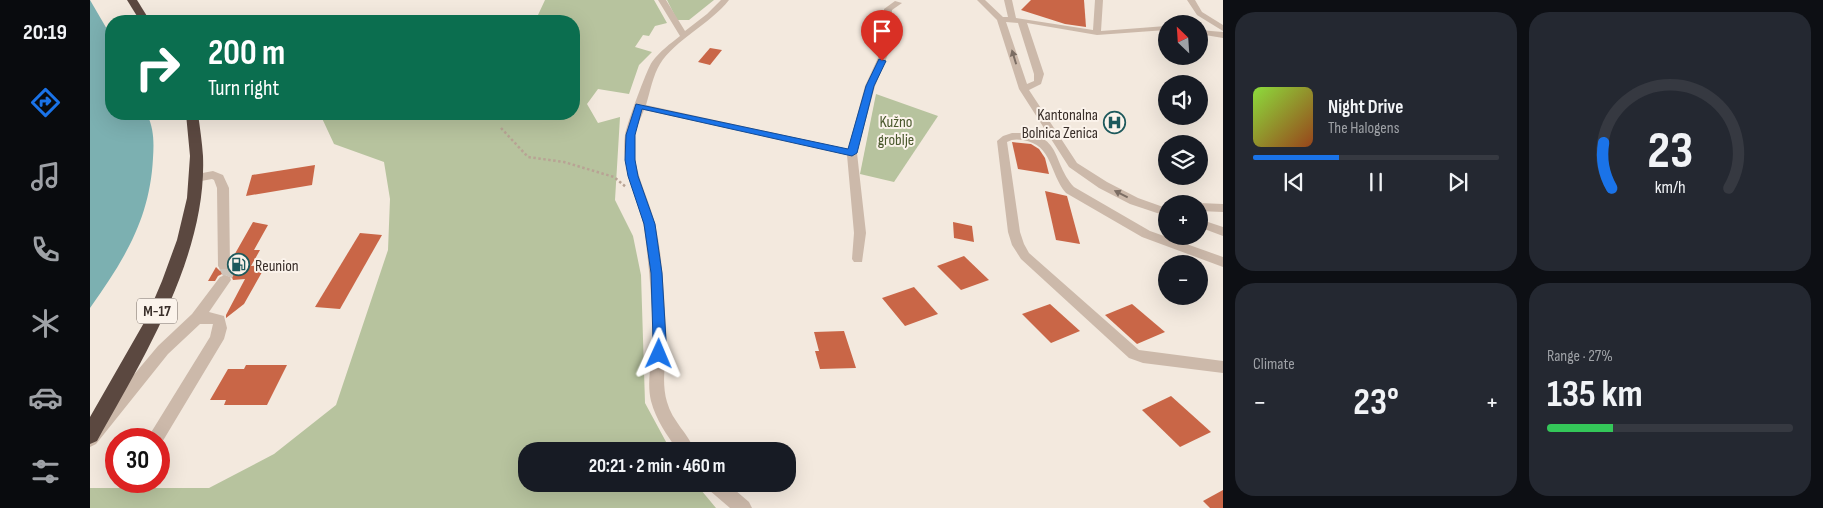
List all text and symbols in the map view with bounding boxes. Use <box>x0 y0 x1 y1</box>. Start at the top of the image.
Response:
pin <box>861 10 903 61</box>
north arrow <box>1158 15 1208 65</box>
map controls <box>1158 15 1208 305</box>
icon: arrive <box>868 17 896 45</box>
text: 20:19 <box>23 19 67 46</box>
text: 200 m <box>208 32 285 75</box>
icon: right <box>125 35 190 100</box>
one-way arrow <box>1009 50 1017 65</box>
text: Turn right <box>208 75 279 102</box>
button: sound <box>1158 75 1208 125</box>
icon: directions <box>28 85 63 120</box>
text: Night Drive <box>1328 96 1403 119</box>
place label: Kantonalna Bolnica Zenica <box>1022 106 1098 143</box>
hospital icon: Kantonalna Bolnica Zenica <box>1102 111 1126 135</box>
park label: Kužno groblje <box>878 113 914 150</box>
text: The Halogens <box>1328 119 1399 138</box>
text: 23 <box>1647 120 1693 183</box>
button: layers <box>1158 135 1208 185</box>
icon: music <box>28 159 63 194</box>
icon: previous <box>1280 168 1308 196</box>
icon: pause <box>1362 168 1390 196</box>
icon: next <box>1444 168 1472 196</box>
text: km/h <box>1655 177 1685 198</box>
one-way arrow <box>1114 190 1128 198</box>
button: + <box>1158 195 1208 245</box>
icon: phone <box>28 232 63 267</box>
fuel station icon: Reunion <box>227 253 251 277</box>
button: − <box>1158 255 1208 305</box>
place label: Reunion <box>255 257 299 276</box>
road number: M-17 <box>137 298 177 324</box>
icon: climate <box>28 306 63 341</box>
position arrow <box>632 327 684 379</box>
text: Range · 27% <box>1547 347 1613 366</box>
text: Climate <box>1253 355 1295 374</box>
text: 135 km <box>1547 372 1643 417</box>
icon: car <box>28 380 63 415</box>
text: 23° <box>1353 380 1399 425</box>
text: − <box>1253 386 1267 419</box>
text: + <box>1485 386 1499 419</box>
speed limit sign: 30 <box>105 428 170 493</box>
icon: filters <box>28 454 63 489</box>
text: 20:21 · 2 min · 460 m <box>589 455 725 478</box>

